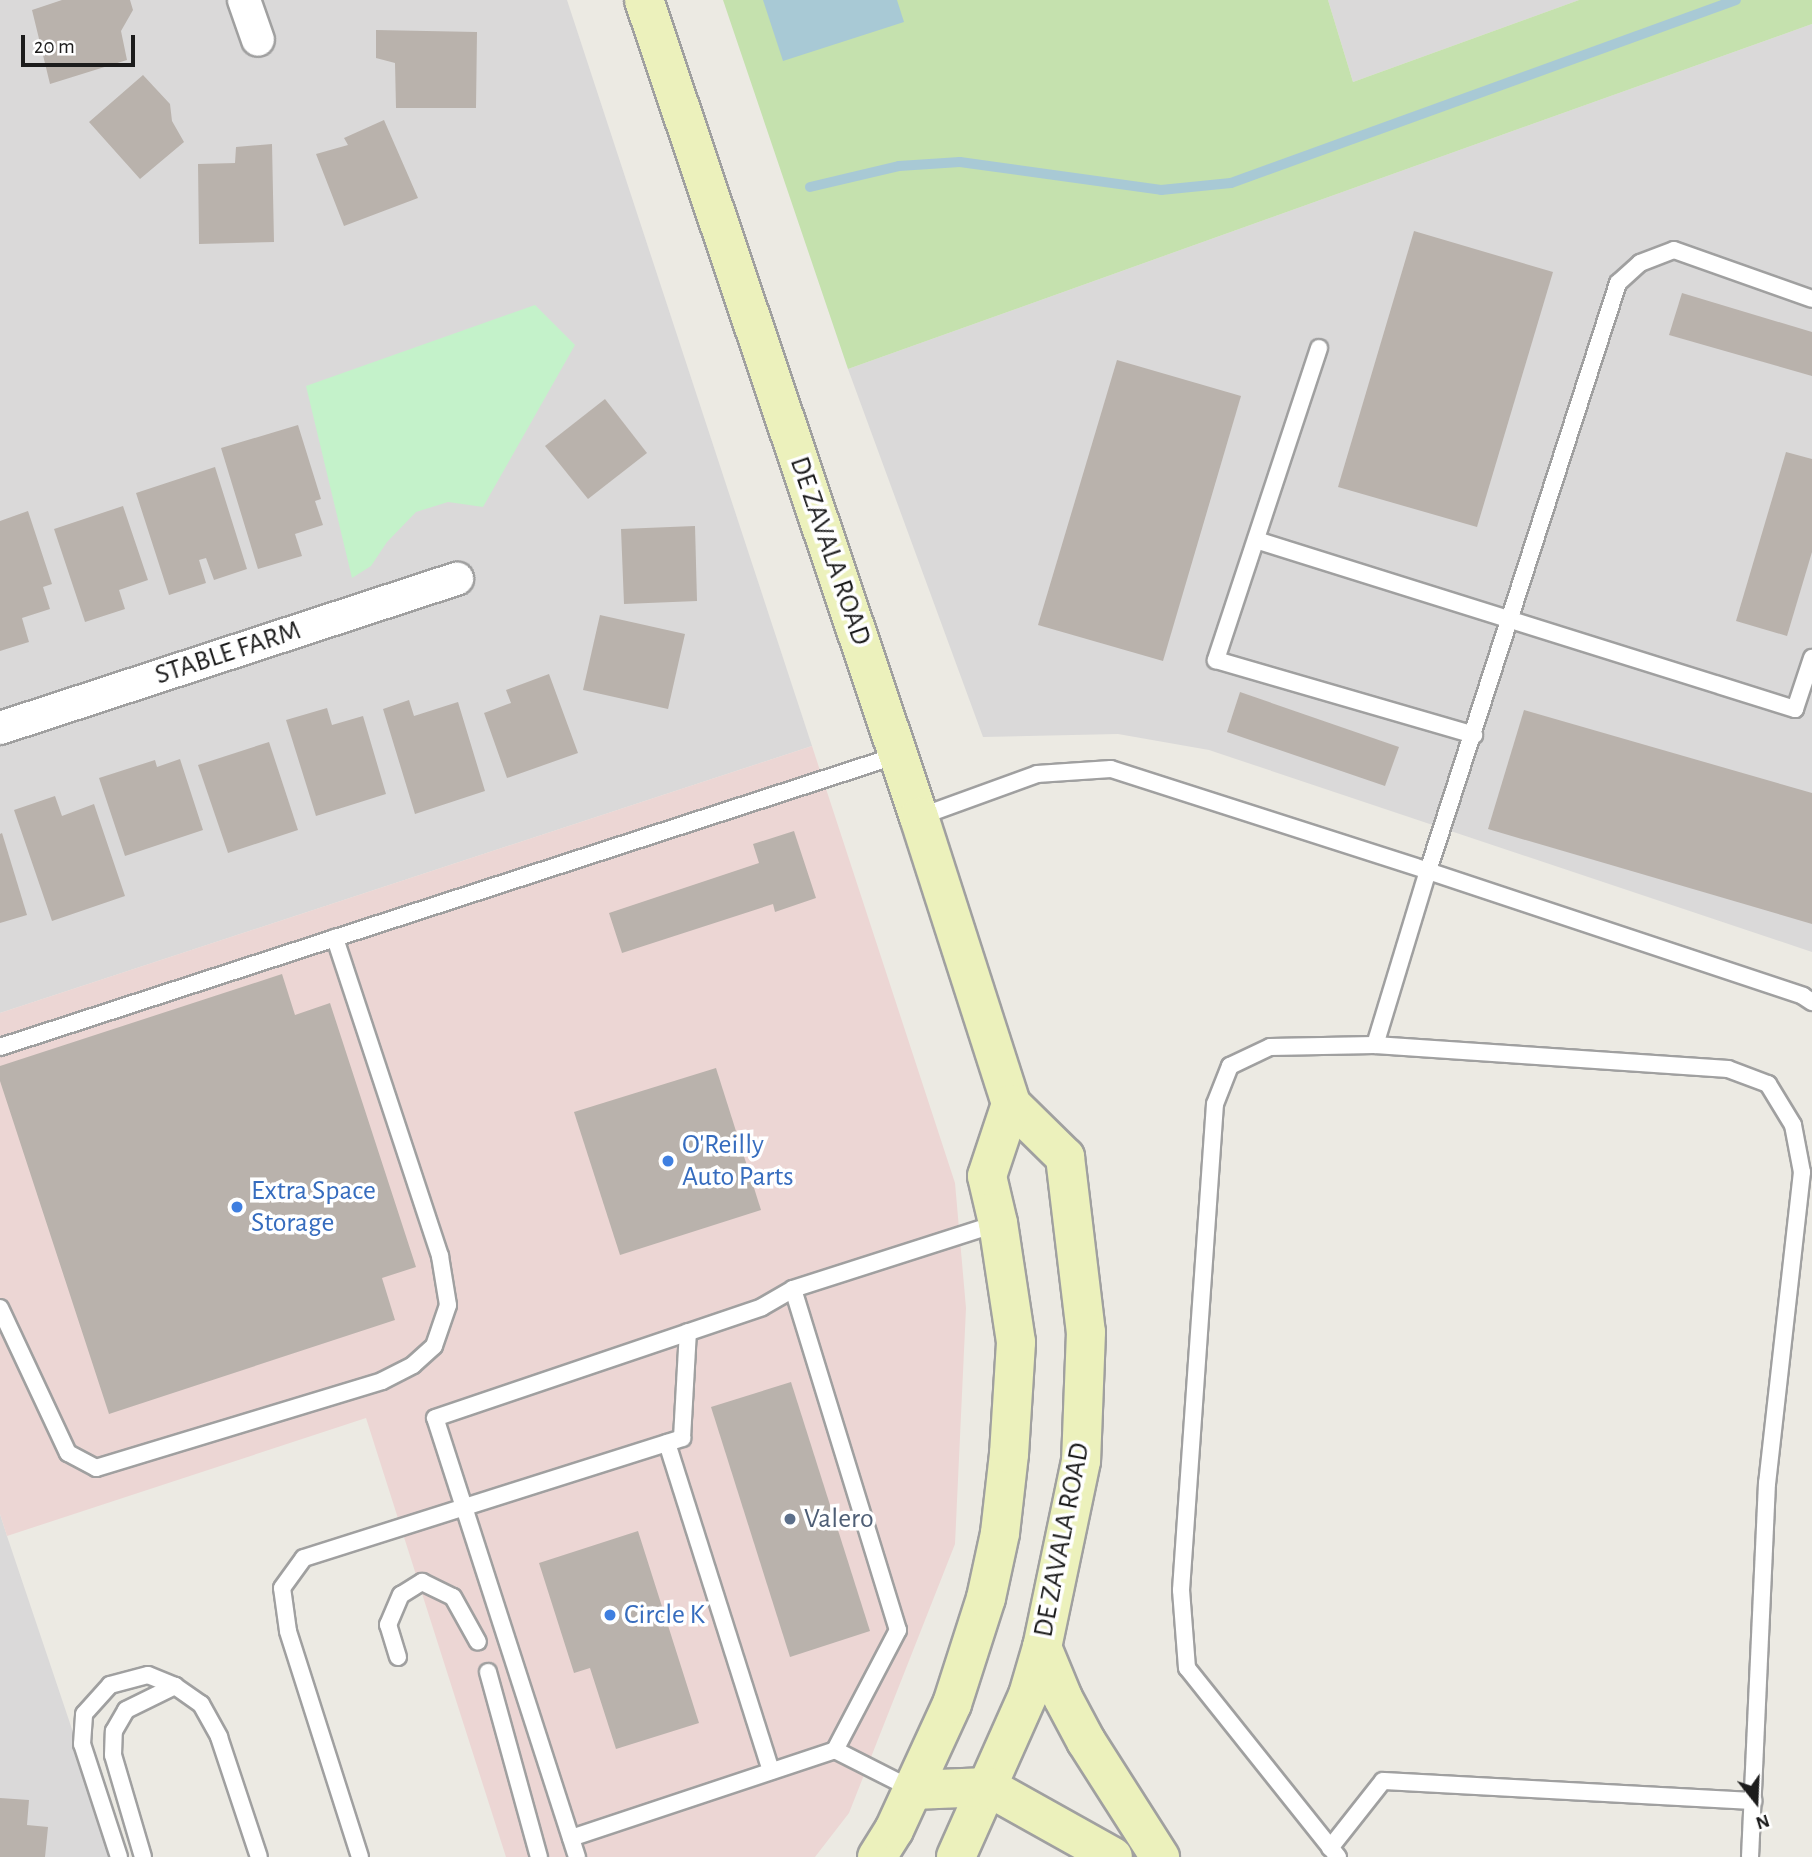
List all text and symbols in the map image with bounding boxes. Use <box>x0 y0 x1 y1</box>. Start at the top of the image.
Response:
scale bar <box>24 21 138 65</box>
text: 20 m <box>34 36 75 57</box>
street label: DE ZAVALA ROAD <box>782 452 878 650</box>
street label: STABLE FARM <box>151 614 305 692</box>
place label: O'Reilly Auto Parts <box>682 1128 794 1194</box>
marker: O'Reilly Auto Parts <box>660 1153 676 1169</box>
place label: Extra Space Storage <box>251 1174 376 1240</box>
marker: Extra Space Storage <box>229 1199 245 1215</box>
street label: DE ZAVALA ROAD <box>1027 1440 1097 1640</box>
place label: Valero <box>804 1502 874 1536</box>
marker: Valero <box>782 1511 798 1527</box>
place label: Circle K <box>624 1598 705 1632</box>
marker: Circle K <box>602 1607 618 1623</box>
north arrow <box>1721 1766 1791 1836</box>
text: N <box>1753 1810 1772 1833</box>

